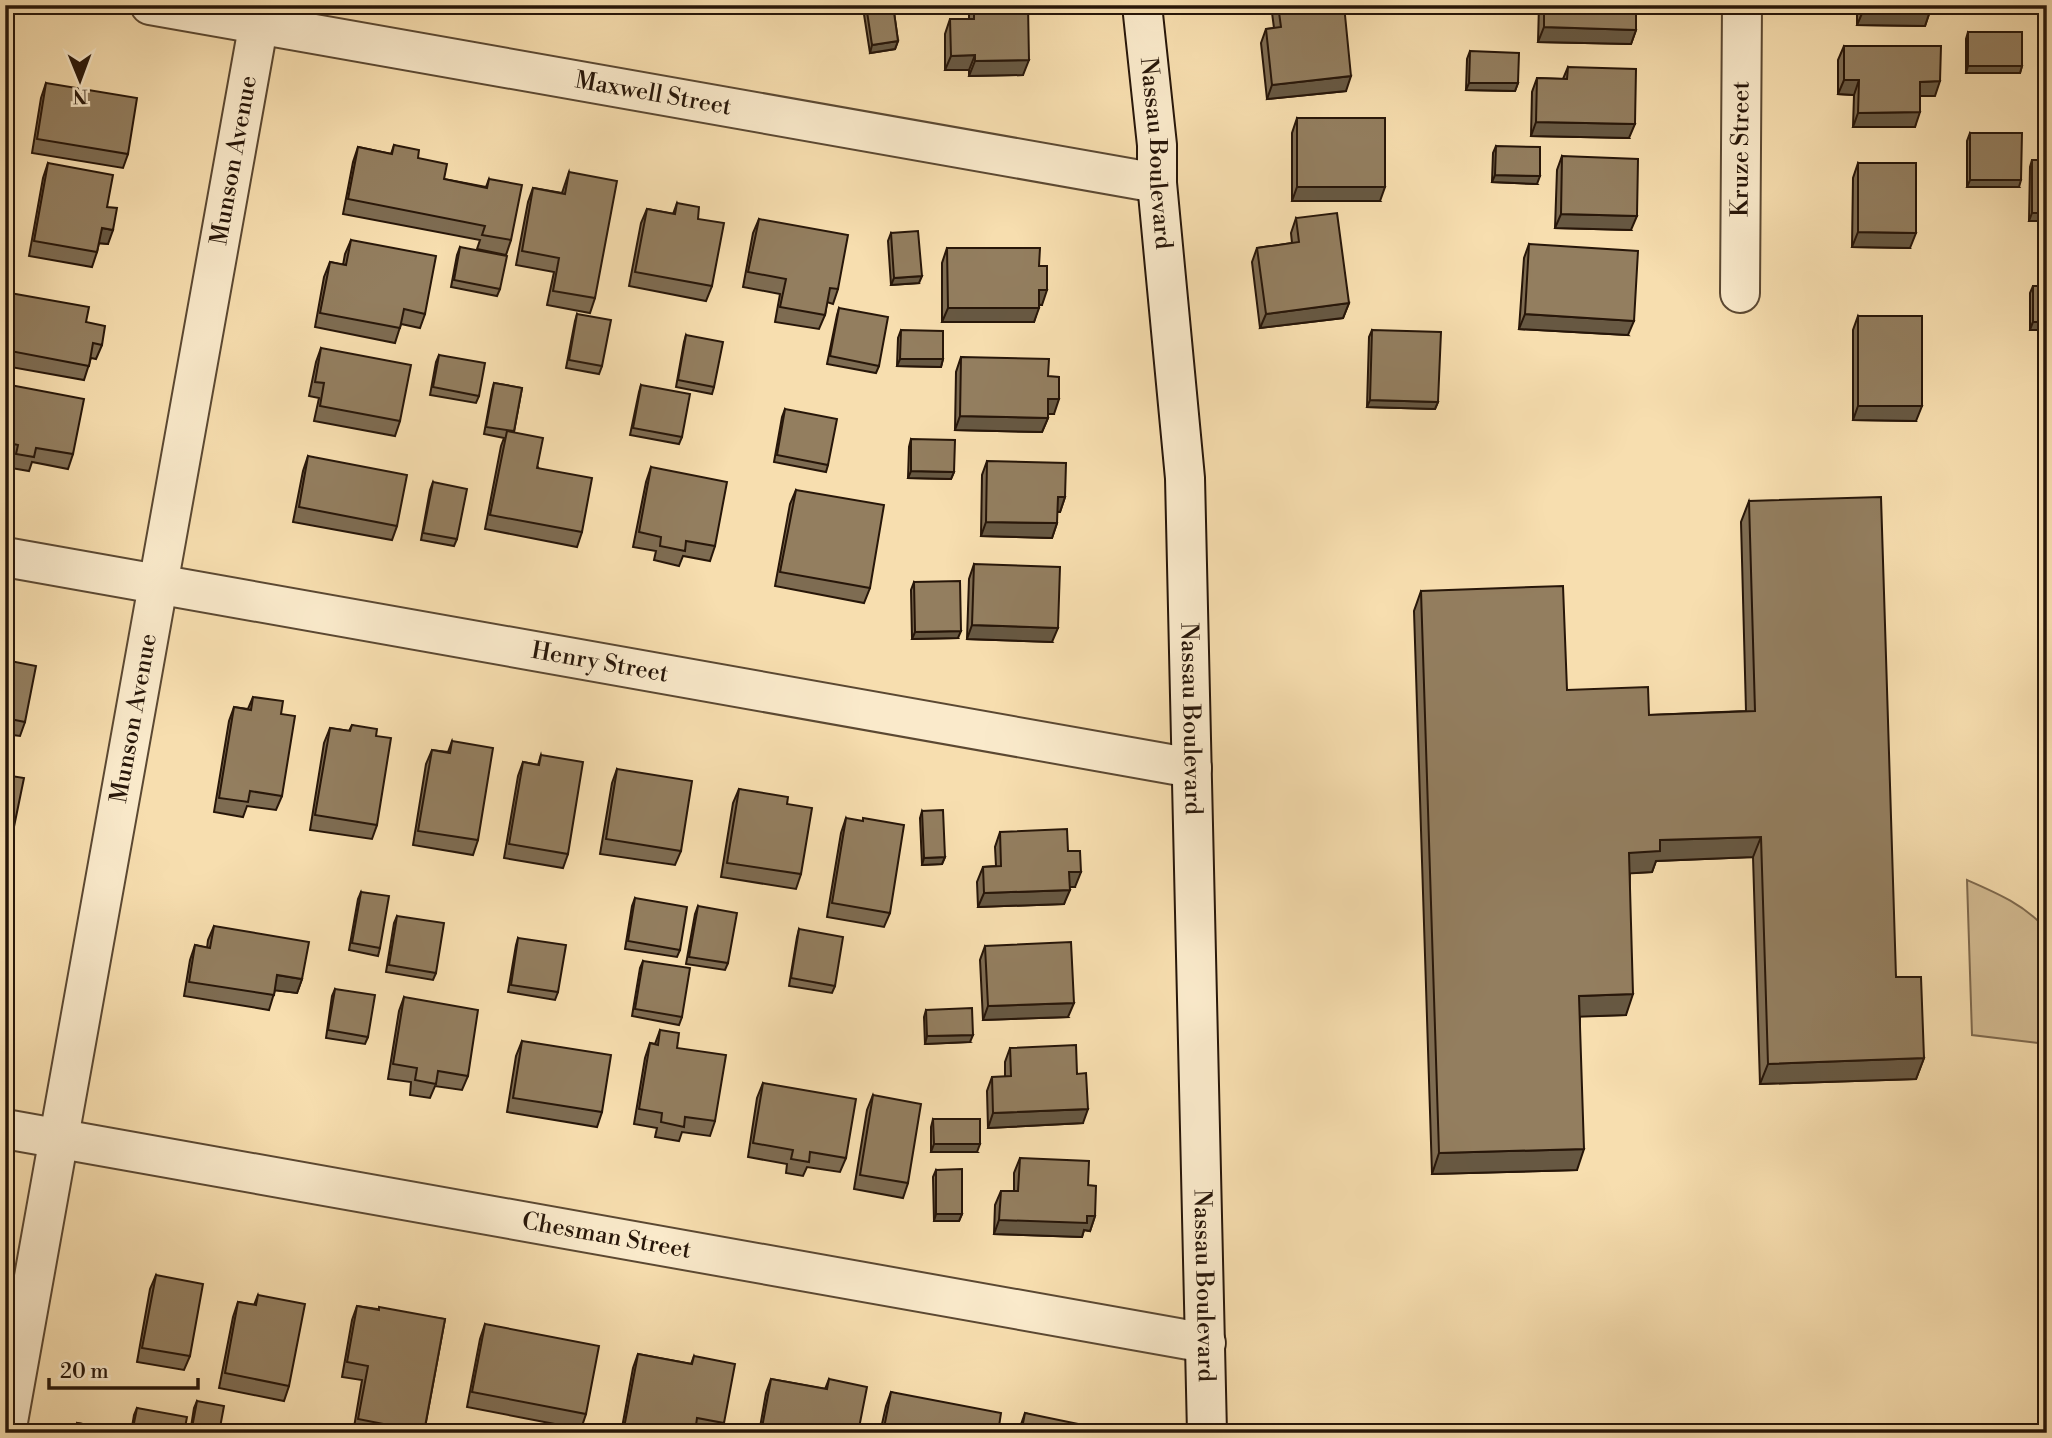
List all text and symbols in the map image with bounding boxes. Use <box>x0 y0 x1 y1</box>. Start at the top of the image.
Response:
north arrow <box>46 46 116 116</box>
street label: Nassau Boulevard <box>1133 56 1178 251</box>
street label: Maxwell Street <box>573 65 734 123</box>
street label: Munson Avenue <box>204 73 264 247</box>
street label: Kruze Street <box>1726 80 1756 217</box>
text: N <box>73 84 88 108</box>
street label: Nassau Boulevard <box>1173 622 1208 816</box>
street label: Munson Avenue <box>104 631 164 806</box>
street label: Henry Street <box>529 636 671 690</box>
street label: Nassau Boulevard <box>1186 1189 1221 1383</box>
street label: Chesman Street <box>520 1206 694 1266</box>
scale bar <box>49 1347 198 1391</box>
text: 20 m <box>60 1359 109 1385</box>

